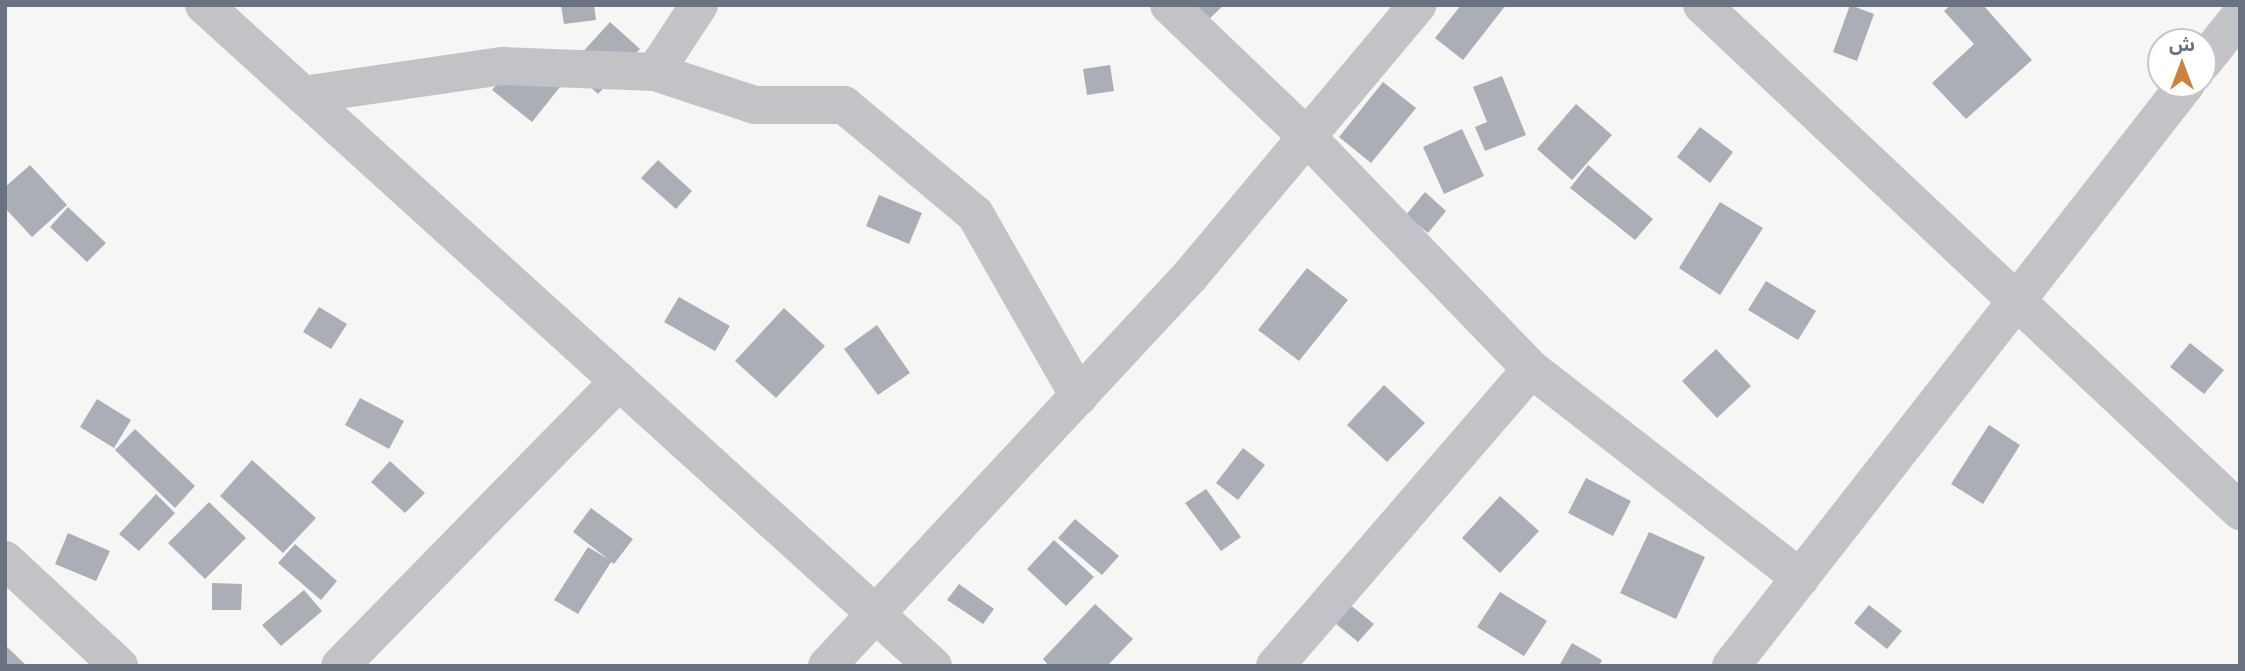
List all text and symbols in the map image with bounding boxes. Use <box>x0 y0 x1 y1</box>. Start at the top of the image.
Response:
north arrow <box>2147 28 2217 98</box>
text: ش <box>2169 32 2195 55</box>

